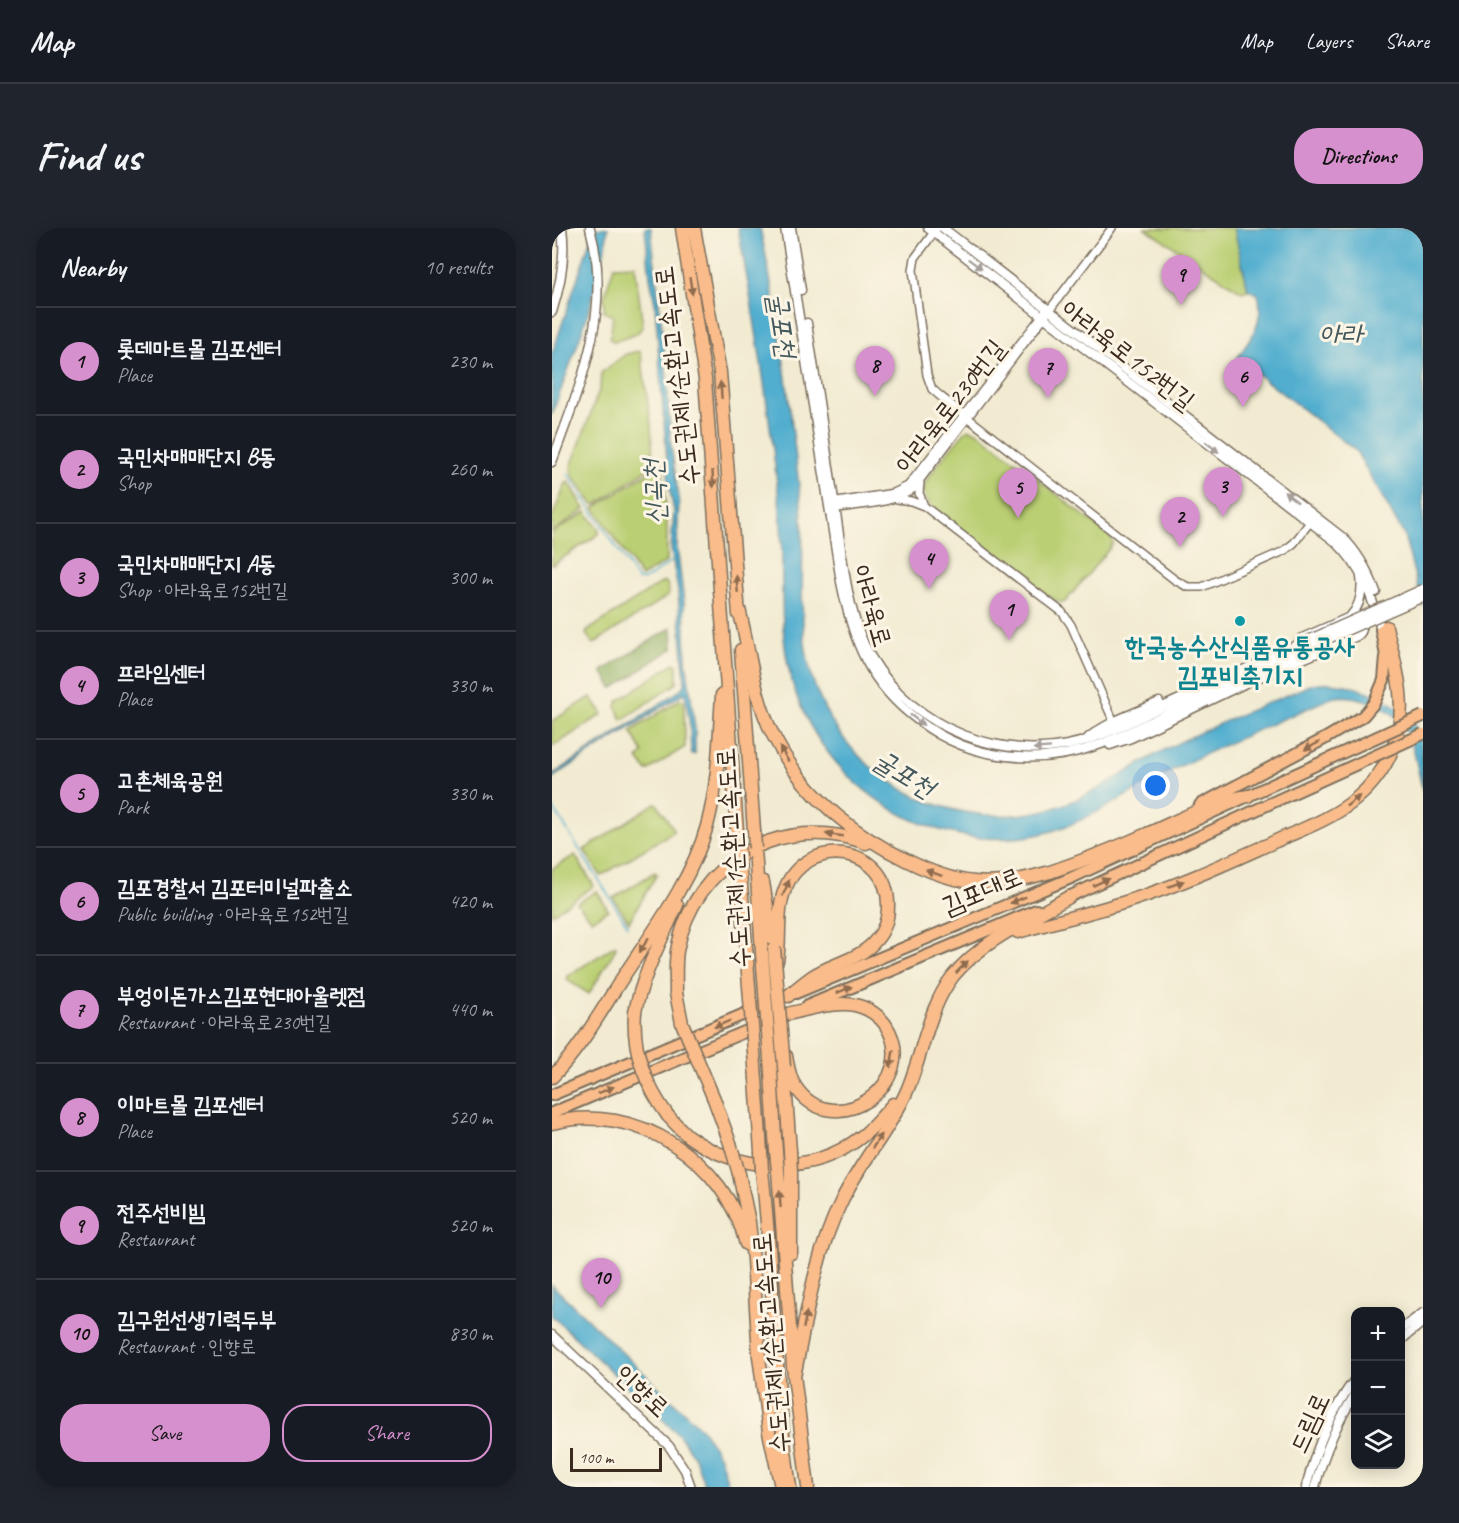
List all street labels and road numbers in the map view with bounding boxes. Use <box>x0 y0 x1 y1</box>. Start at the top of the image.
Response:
street label: 수도권제1순환고속도로 <box>647 264 707 488</box>
street label: 아라육로152번길 <box>1055 293 1202 417</box>
street label: 아라육로230번길 <box>888 332 1012 479</box>
street label: 아라육로 <box>845 561 899 651</box>
street label: 수도권제1순환고속도로 <box>709 747 757 969</box>
street label: 김포대로 <box>937 859 1027 923</box>
street label: 수도권제1순환고속도로 <box>745 1232 797 1454</box>
street label: 인향로 <box>608 1358 676 1424</box>
street label: 드림로 <box>1281 1388 1337 1458</box>

